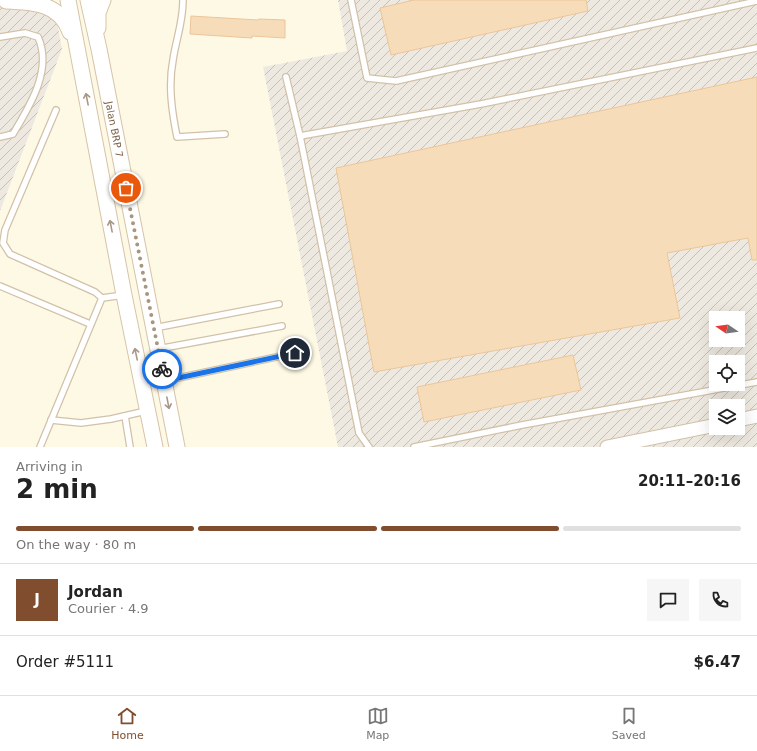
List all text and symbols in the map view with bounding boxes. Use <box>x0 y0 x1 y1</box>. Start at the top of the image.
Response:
one-way arrow <box>83 93 91 106</box>
street label: Jalan BRP 7 <box>103 99 125 158</box>
pin <box>109 171 143 205</box>
icon: bag <box>115 177 137 199</box>
one-way arrow <box>107 220 115 233</box>
north arrow <box>709 311 745 347</box>
map controls <box>709 311 745 435</box>
pin <box>278 336 312 370</box>
icon: home <box>284 342 306 364</box>
one-way arrow <box>132 348 140 361</box>
courier <box>142 349 182 389</box>
button: locate <box>709 355 745 391</box>
icon: bike <box>151 358 173 380</box>
one-way arrow <box>164 396 172 409</box>
button: layers <box>709 399 745 435</box>
text: Arriving in <box>16 459 83 474</box>
text: 20:11–20:16 <box>638 472 741 490</box>
text: 2 min <box>16 474 98 504</box>
text: On the way · 80 m <box>16 537 136 552</box>
button: chat <box>647 579 689 621</box>
button: phone <box>699 579 741 621</box>
text: Jordan <box>68 583 123 601</box>
text: J <box>34 591 40 609</box>
text: Courier · 4.9 <box>68 601 149 616</box>
text: Order #5111 <box>16 653 114 671</box>
text: $6.47 <box>694 653 741 671</box>
tab: Home <box>111 705 144 742</box>
tab: Map <box>366 705 389 742</box>
tab: Saved <box>612 705 646 742</box>

